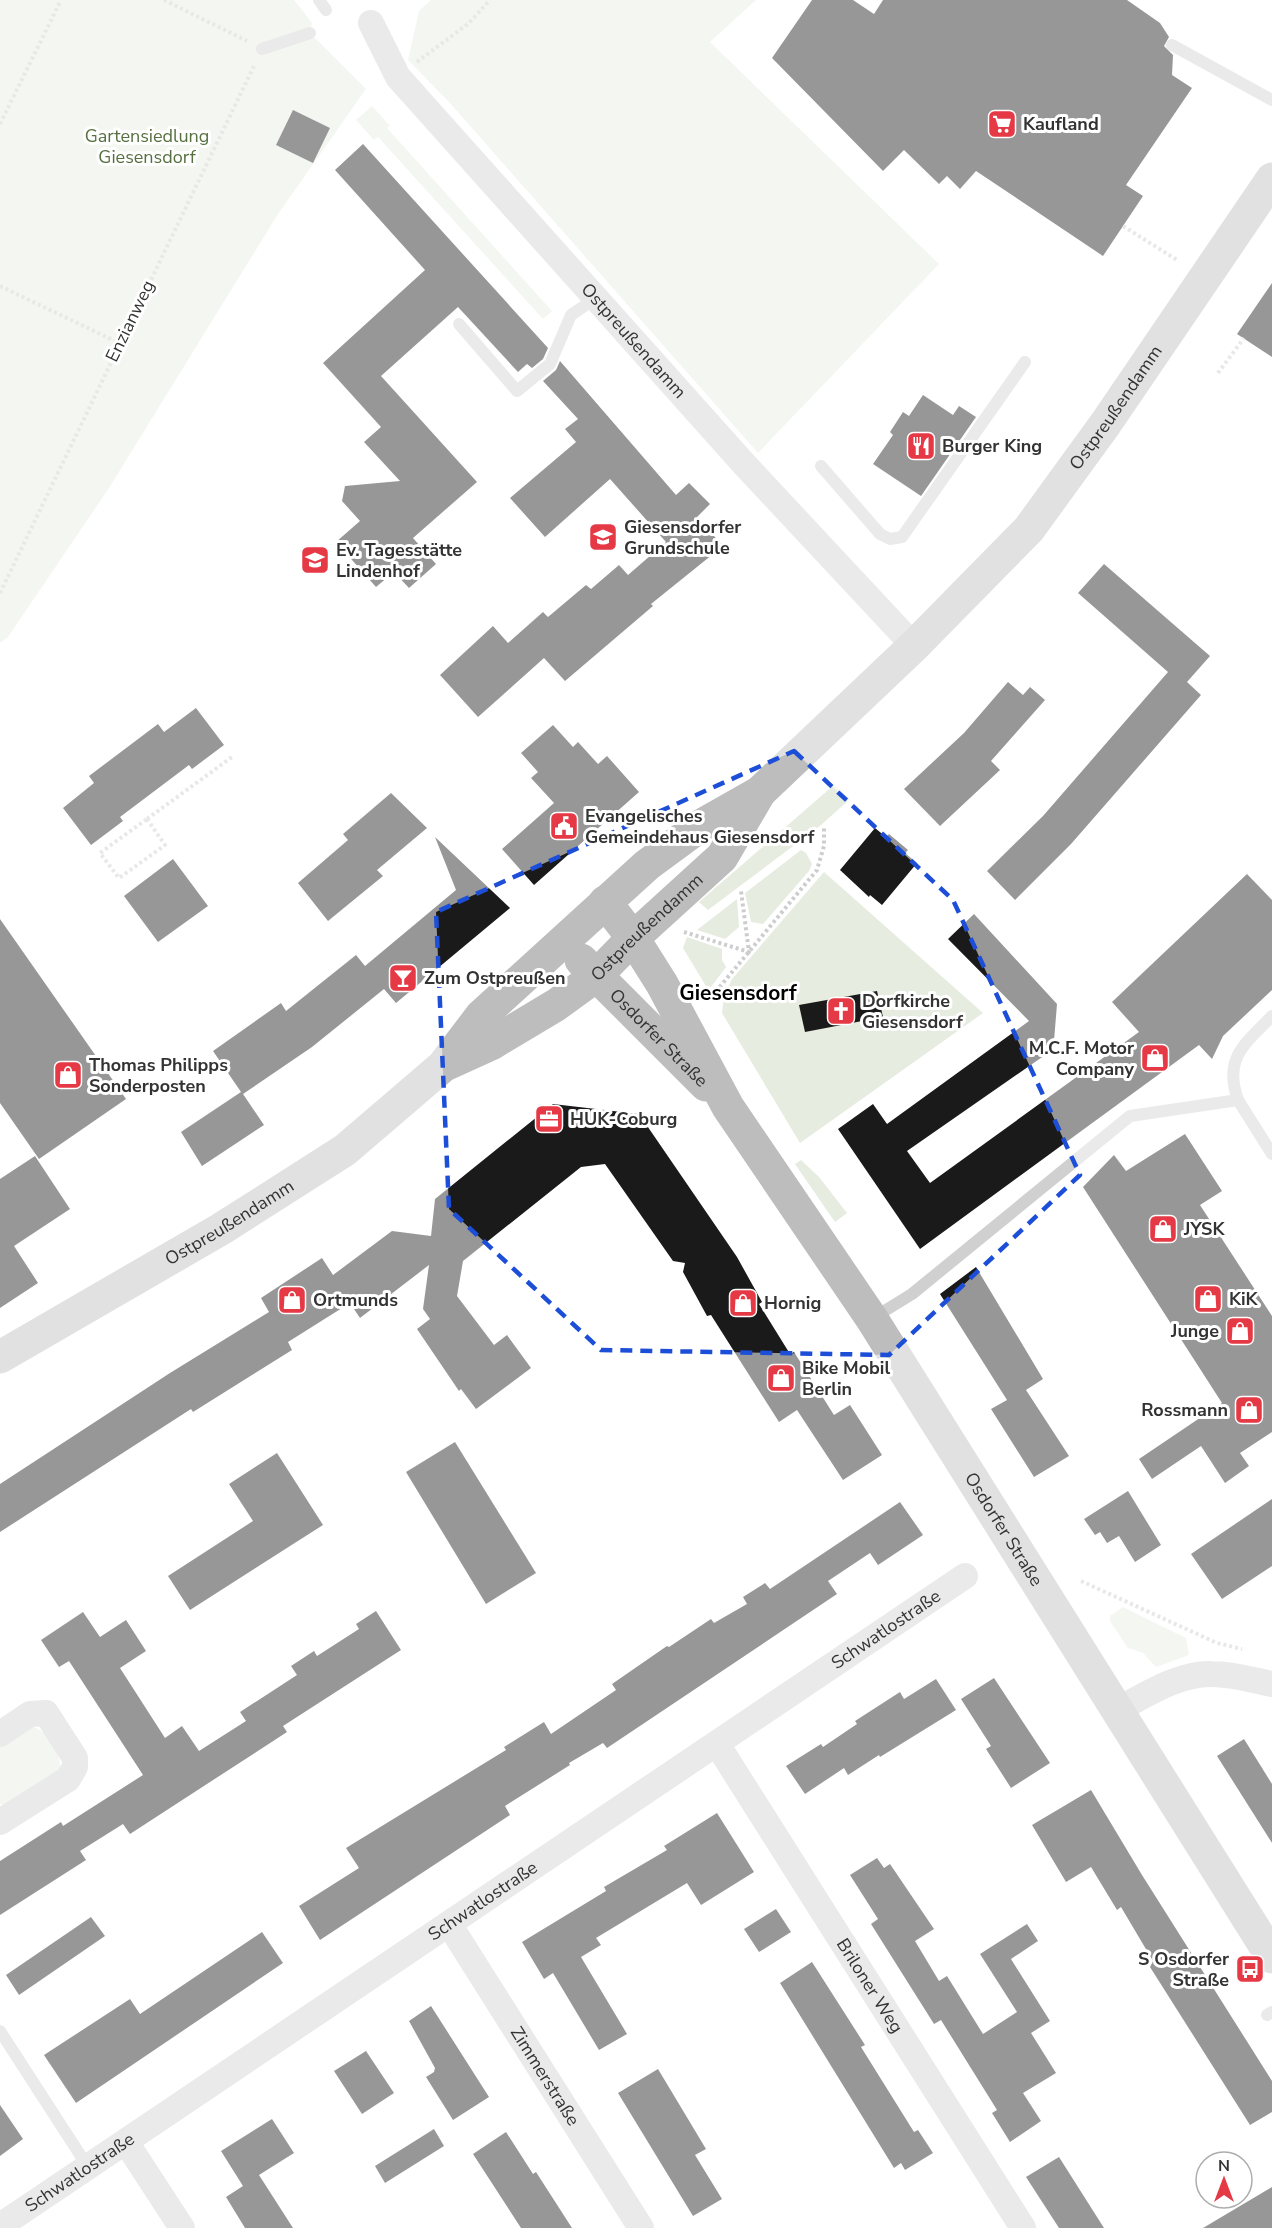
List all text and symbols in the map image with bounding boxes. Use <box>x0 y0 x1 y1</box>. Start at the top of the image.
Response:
supermarket icon: Kaufland <box>986 108 1018 140</box>
place label: Kaufland <box>1023 112 1099 136</box>
park label: Gartensiedlung Giesensdorf <box>85 124 209 169</box>
street label: Enzianweg <box>100 276 160 366</box>
street label: Ostpreußendamm <box>576 278 692 403</box>
street label: Ostpreußendamm <box>1064 340 1168 475</box>
restaurant icon: Burger King <box>905 430 937 462</box>
place label: Burger King <box>942 434 1042 458</box>
place label: Giesensdorfer Grundschule <box>624 515 741 560</box>
school or university icon: Giesensdorfer Grundschule <box>587 521 619 553</box>
place label: Ev. Tagesstätte Lindenhof <box>336 538 462 583</box>
school or university icon: Ev. Tagesstätte Lindenhof <box>299 544 331 576</box>
place label: Evangelisches Gemeindehaus Giesensdorf <box>585 804 815 849</box>
public building icon: Evangelisches Gemeindehaus Giesensdorf <box>548 810 580 842</box>
street label: Ostpreußendamm <box>585 868 708 987</box>
bar icon: Zum Ostpreußen <box>387 962 419 994</box>
place label: Zum Ostpreußen <box>424 966 565 990</box>
district label: Giesensdorf <box>679 979 797 1007</box>
street label: Osdorfer Straße <box>604 983 713 1092</box>
place label: Dorfkirche Giesensdorf <box>862 989 963 1034</box>
church icon: Dorfkirche Giesensdorf <box>825 995 857 1027</box>
place label: M.C.F. Motor Company <box>1029 1036 1135 1081</box>
shop icon: M.C.F. Motor Company <box>1139 1042 1171 1074</box>
place label: Thomas Philipps Sonderposten <box>89 1053 228 1098</box>
shop icon: Thomas Philipps Sonderposten <box>52 1059 84 1091</box>
office icon: HUK-Coburg <box>533 1103 565 1135</box>
place label: HUK-Coburg <box>570 1107 677 1131</box>
street label: Ostpreußendamm <box>161 1174 298 1271</box>
shop icon: JYSK <box>1147 1213 1179 1245</box>
place label: JYSK <box>1183 1217 1225 1241</box>
shop icon: KiK <box>1192 1283 1224 1315</box>
shop icon: Ortmunds <box>276 1284 308 1316</box>
shop icon: Hornig <box>727 1287 759 1319</box>
place label: KiK <box>1229 1287 1259 1311</box>
place label: Ortmunds <box>313 1288 398 1312</box>
place label: Hornig <box>764 1291 821 1315</box>
shop icon: Junge <box>1224 1315 1256 1347</box>
place label: Junge <box>1170 1319 1219 1343</box>
place label: Bike Mobil Berlin <box>802 1356 890 1401</box>
shop icon: Bike Mobil Berlin <box>765 1362 797 1394</box>
shop icon: Rossmann <box>1233 1394 1265 1426</box>
place label: Rossmann <box>1141 1398 1228 1422</box>
street label: Osdorfer Straße <box>959 1468 1049 1591</box>
street label: Schwatlostraße <box>826 1584 945 1675</box>
street label: Schwatlostraße <box>423 1855 542 1946</box>
street label: Briloner Weg <box>831 1934 909 2038</box>
place label: S Osdorfer Straße <box>1138 1947 1229 1992</box>
bus stop icon: S Osdorfer Straße <box>1234 1953 1266 1985</box>
street label: Zimmerstraße <box>505 2022 585 2130</box>
street label: Schwatlostraße <box>20 2127 139 2218</box>
north arrow <box>1194 2150 1254 2210</box>
text: N <box>1218 2155 1230 2177</box>

